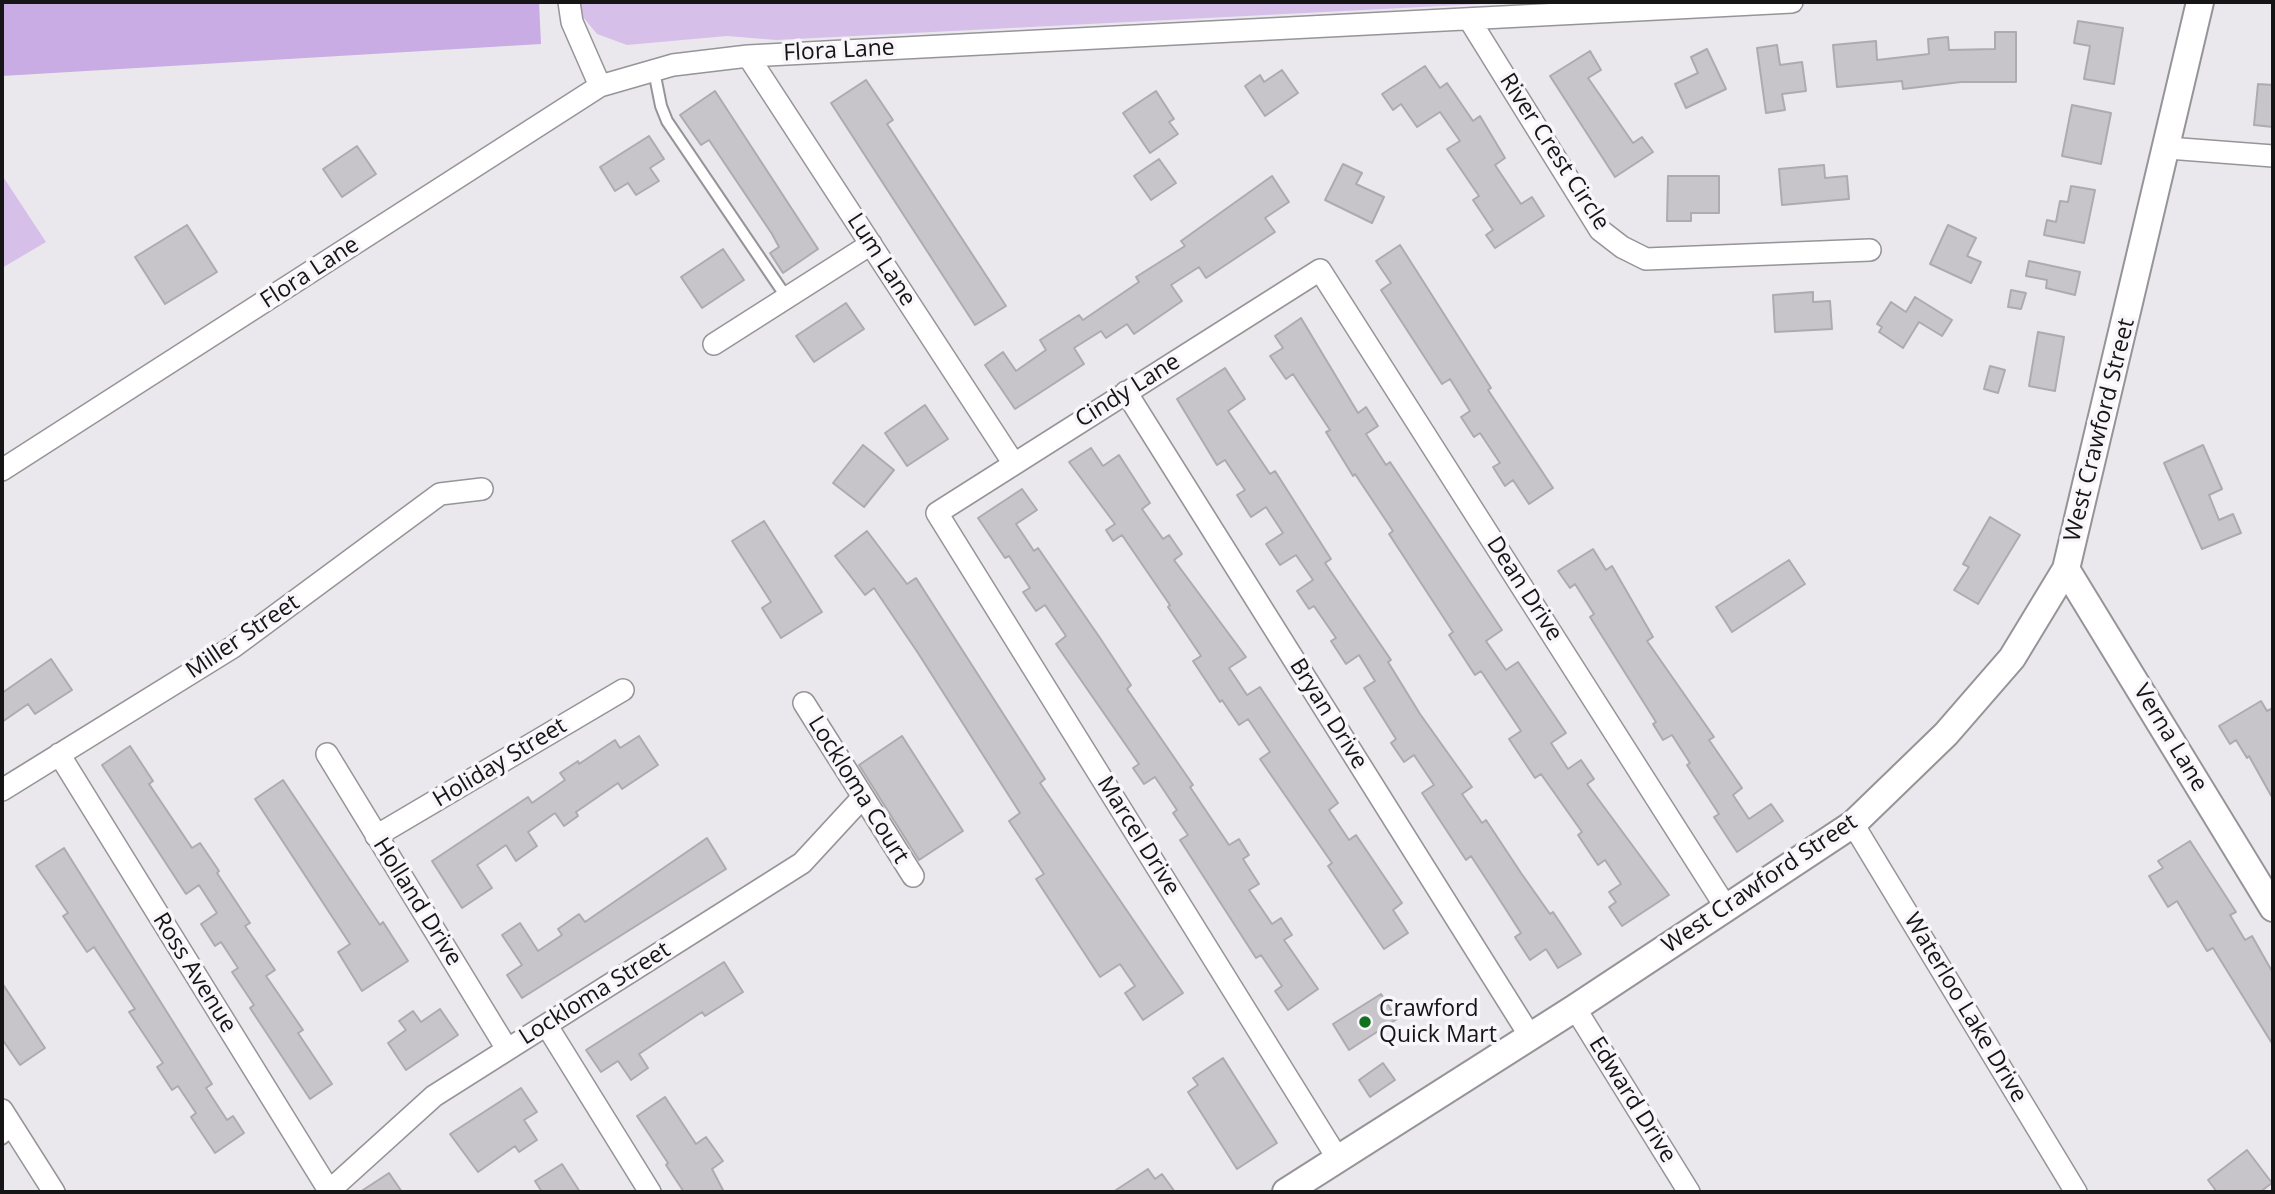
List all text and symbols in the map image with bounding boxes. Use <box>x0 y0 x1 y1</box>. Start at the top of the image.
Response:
street label: Flora Lane <box>783 34 895 68</box>
street label: River Crest Circle <box>1493 69 1615 235</box>
street label: Lum Lane <box>841 208 921 312</box>
street label: Flora Lane <box>256 231 364 315</box>
street label: West Crawford Street <box>2059 316 2141 544</box>
street label: Cindy Lane <box>1071 348 1185 434</box>
street label: Dean Drive <box>1480 532 1568 646</box>
street label: Miller Street <box>181 589 305 685</box>
street label: Bryan Drive <box>1283 654 1373 774</box>
street label: Verna Lane <box>2127 679 2213 797</box>
street label: Lockloma Court <box>802 711 914 869</box>
street label: Holiday Street <box>428 712 572 814</box>
street label: Marcel Drive <box>1091 771 1185 901</box>
street label: West Crawford Street <box>1657 809 1863 959</box>
street label: Holland Drive <box>367 833 467 971</box>
street label: Ross Avenue <box>146 908 242 1038</box>
street label: Waterloo Lake Drive <box>1898 908 2032 1108</box>
street label: Lockloma Street <box>514 936 676 1052</box>
place label: Crawford Quick Mart <box>1379 995 1497 1049</box>
marker: Crawford Quick Mart <box>1357 1014 1373 1030</box>
street label: Edward Drive <box>1582 1032 1682 1168</box>

